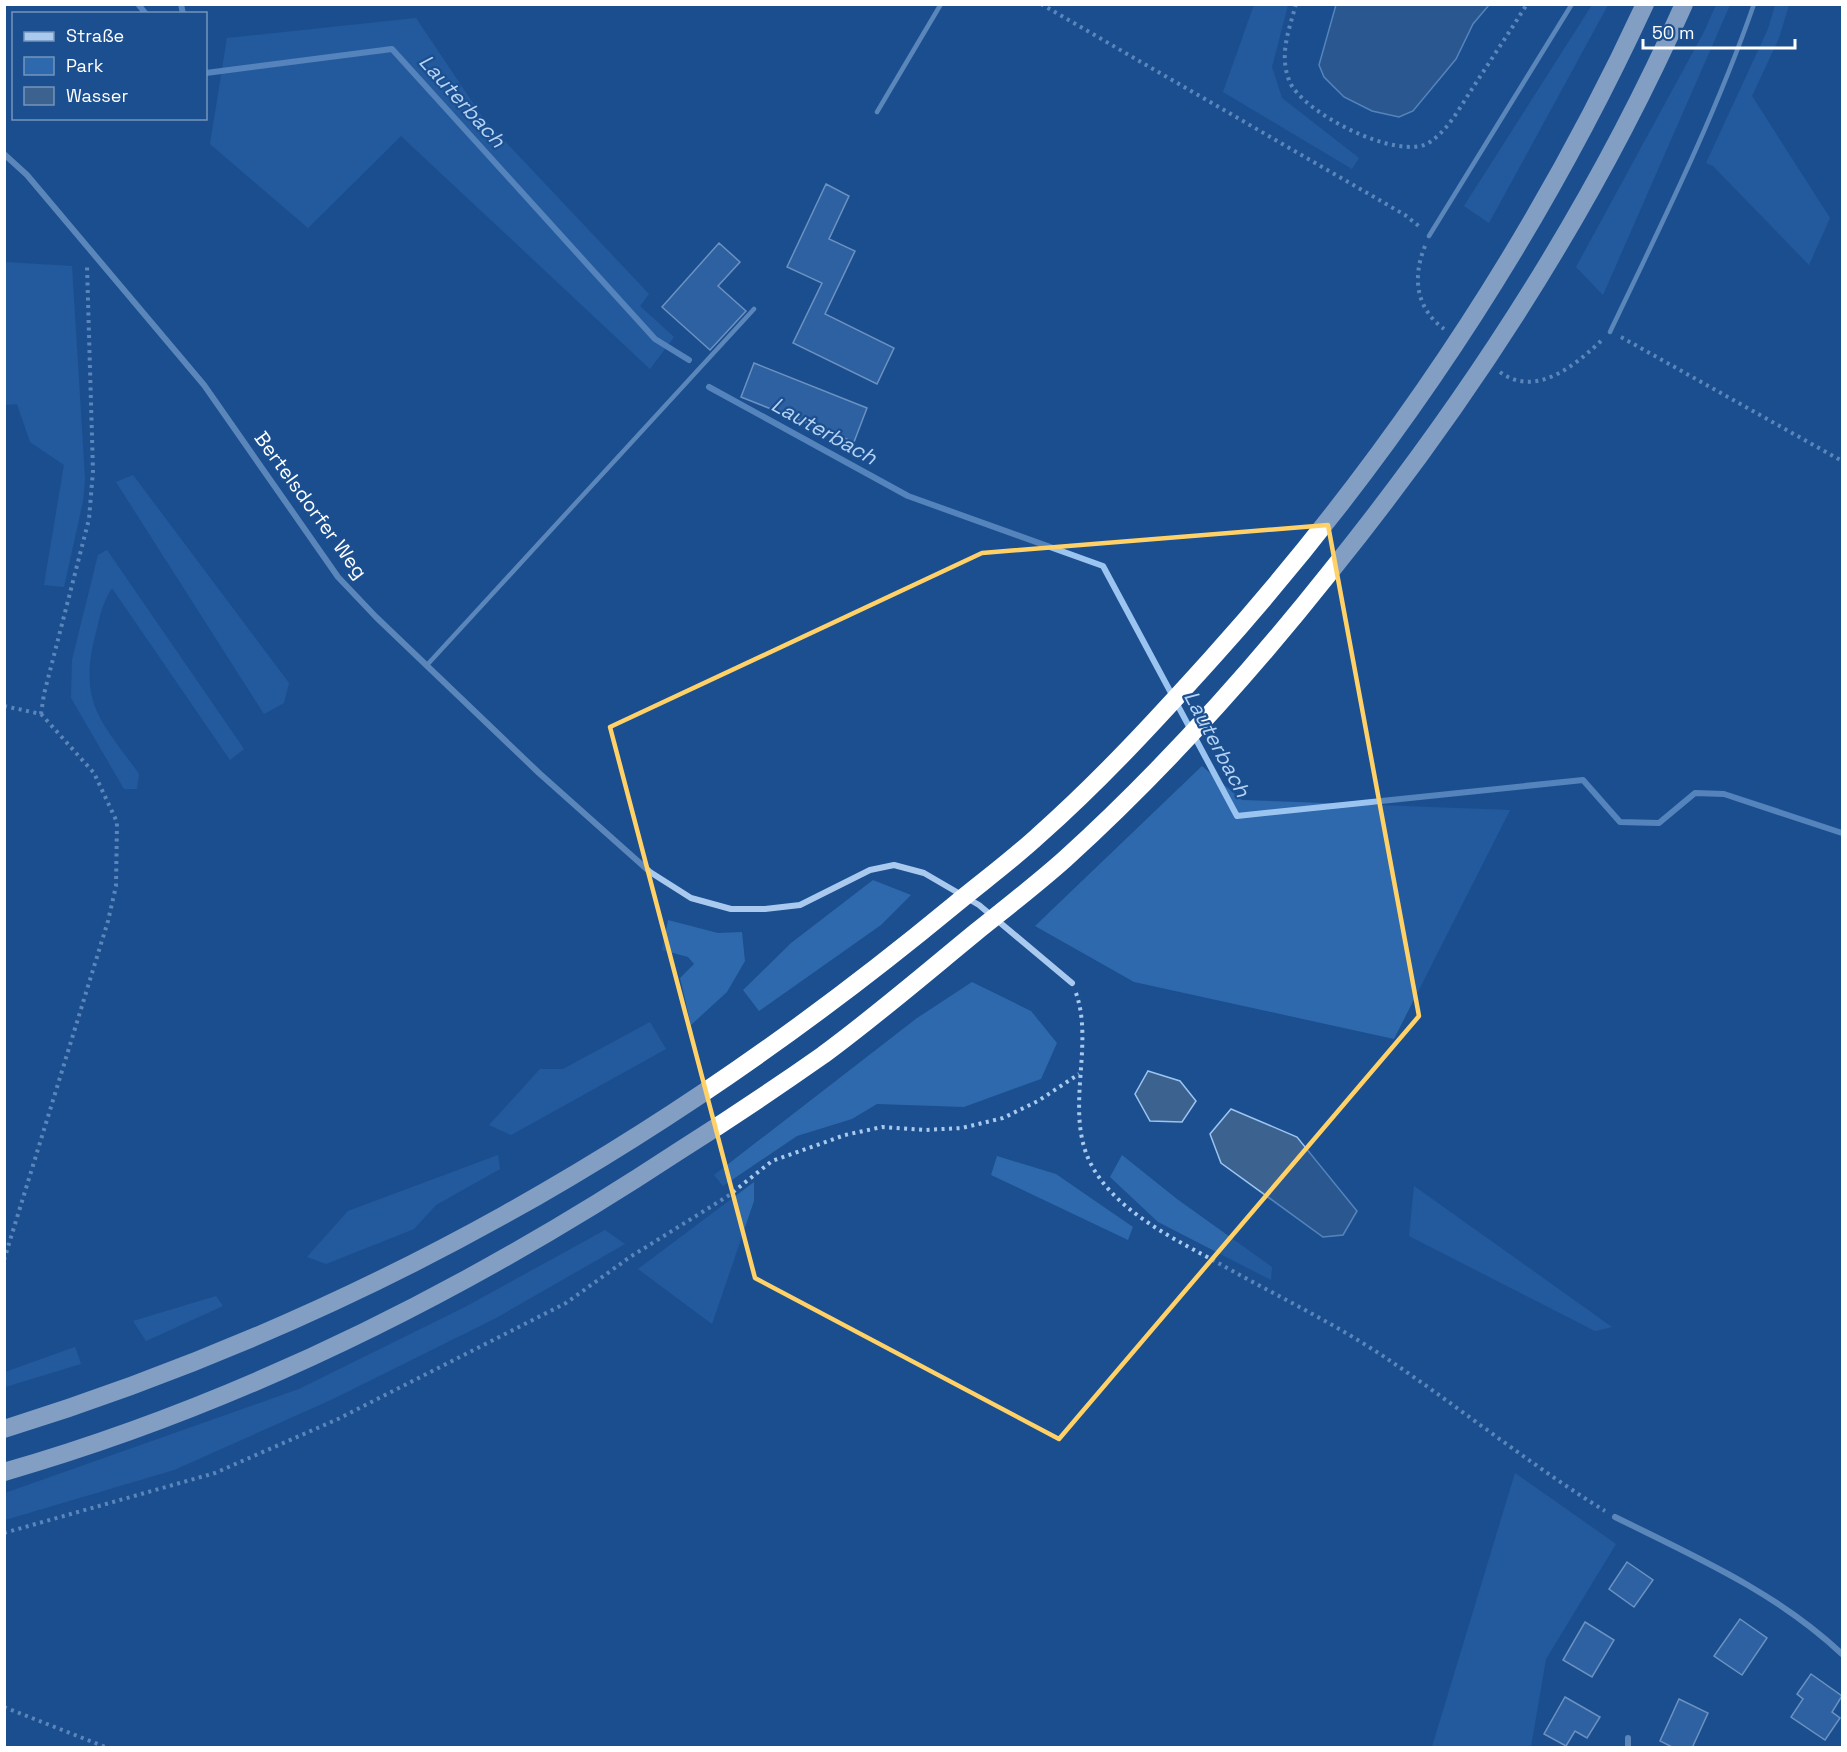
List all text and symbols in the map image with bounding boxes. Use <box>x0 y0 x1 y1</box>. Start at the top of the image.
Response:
legend <box>12 12 207 120</box>
scale bar <box>1643 12 1794 50</box>
text: 50 m <box>1652 21 1694 44</box>
text: Straße <box>66 24 124 47</box>
water label: Lauterbach <box>413 48 512 154</box>
text: Park <box>66 54 104 77</box>
text: Wasser <box>66 84 128 107</box>
water label: Lauterbach <box>767 391 883 471</box>
street label: Bertelsdorfer Weg <box>249 426 373 584</box>
water label: Lauterbach <box>1178 686 1257 803</box>

